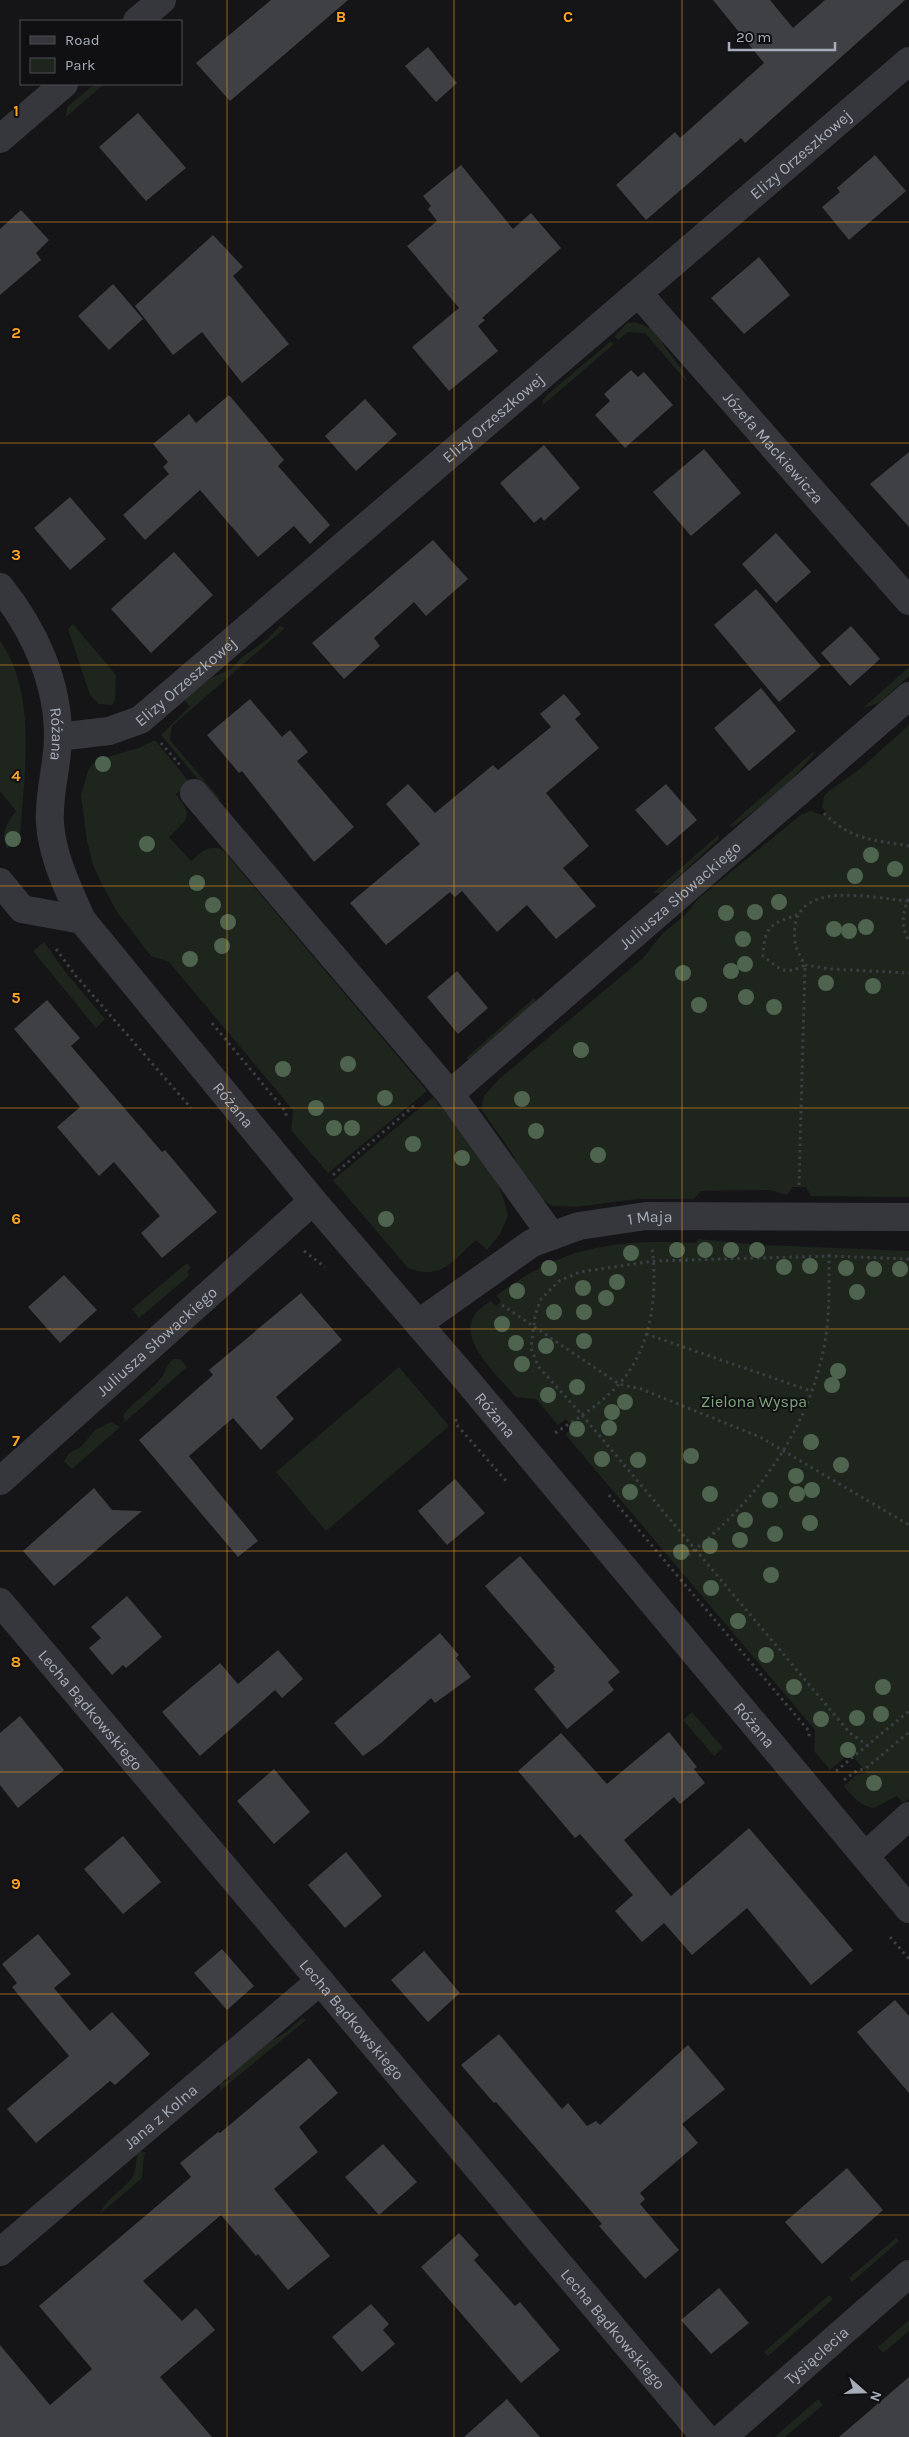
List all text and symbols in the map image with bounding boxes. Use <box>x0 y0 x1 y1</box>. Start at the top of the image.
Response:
text: B <box>336 7 346 26</box>
text: C <box>563 7 573 26</box>
legend <box>20 20 182 85</box>
scale bar <box>729 20 835 52</box>
text: 20 m <box>736 28 771 46</box>
text: Road <box>65 31 100 49</box>
text: Park <box>65 56 95 74</box>
text: 1 <box>13 101 19 120</box>
street label: Elizy Orzeszkowej <box>746 106 855 203</box>
text: 2 <box>11 323 21 342</box>
street label: Elizy Orzeszkowej <box>439 369 548 467</box>
street label: Józefa Mackiewicza <box>719 388 828 507</box>
text: 3 <box>11 545 21 564</box>
street label: Elizy Orzeszkowej <box>131 633 240 730</box>
street label: Różana <box>46 706 67 762</box>
text: 4 <box>11 766 21 785</box>
street label: Juliusza Słowackiego <box>615 837 745 953</box>
text: 5 <box>11 988 21 1007</box>
street label: Różana <box>209 1078 258 1132</box>
street label: 1 Maja <box>626 1207 673 1229</box>
text: 6 <box>11 1209 21 1228</box>
street label: Juliusza Słowackiego <box>93 1283 221 1400</box>
street label: Różana <box>471 1388 520 1442</box>
park label: Zielona Wyspa <box>701 1392 807 1411</box>
text: 7 <box>12 1431 20 1450</box>
street label: Lecha Bądkowskiego <box>34 1646 147 1774</box>
text: 8 <box>11 1652 21 1671</box>
street label: Różana <box>730 1698 779 1752</box>
text: 9 <box>11 1874 21 1893</box>
street label: Lecha Bądkowskiego <box>296 1955 408 2084</box>
street label: Jana z Kolna <box>120 2080 201 2153</box>
street label: Lecha Bądkowskiego <box>557 2265 669 2393</box>
street label: Tysiąclecia <box>781 2322 853 2389</box>
north arrow <box>839 2367 889 2417</box>
text: N <box>866 2389 885 2404</box>

